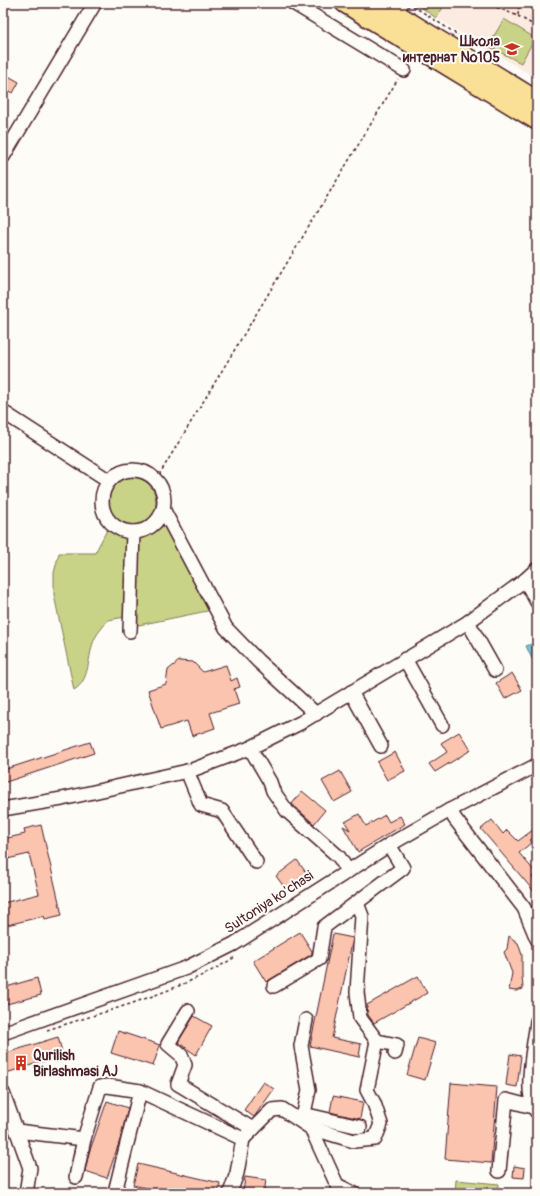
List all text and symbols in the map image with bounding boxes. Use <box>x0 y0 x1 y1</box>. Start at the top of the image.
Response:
place label: Школа интернат №105 <box>402 33 500 66</box>
school or university icon: Школа интернат №105 <box>503 40 521 58</box>
street label: Sultoniya ko'chasi <box>221 867 317 937</box>
place label: Qurilish Birlashmasi AJ <box>33 1047 118 1080</box>
building icon: Qurilish Birlashmasi AJ <box>12 1054 30 1072</box>

